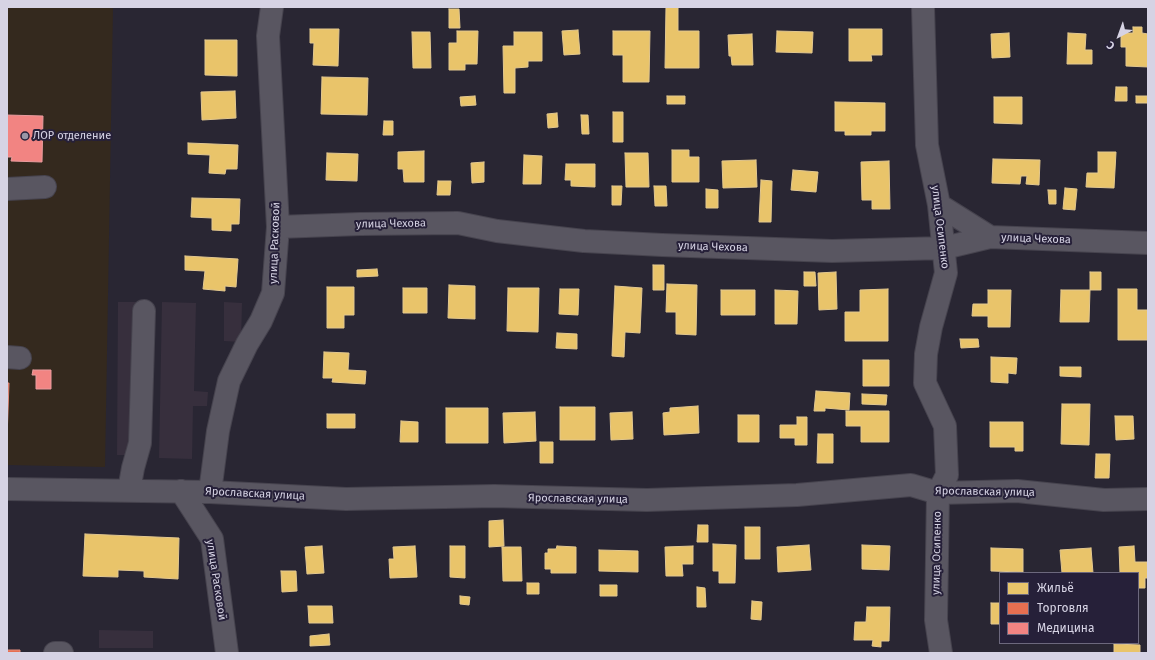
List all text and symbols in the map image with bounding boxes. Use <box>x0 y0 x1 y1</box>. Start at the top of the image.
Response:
north arrow <box>1099 16 1139 56</box>
text: С <box>1104 38 1117 52</box>
place label: ЛОР отделение <box>33 129 111 143</box>
marker: ЛОР отделение <box>20 131 30 141</box>
street label: улица Осипенко <box>928 184 952 270</box>
street label: улица Расковой <box>267 202 283 284</box>
street label: улица Чехова <box>356 217 426 231</box>
street label: улица Чехова <box>1001 231 1071 247</box>
street label: улица Чехова <box>678 239 748 255</box>
street label: Ярославская улица <box>205 485 305 503</box>
street label: Ярославская улица <box>935 485 1035 499</box>
street label: Ярославская улица <box>528 492 628 506</box>
street label: улица Осипенко <box>930 511 944 595</box>
street label: улица Расковой <box>203 539 229 621</box>
legend <box>999 572 1139 644</box>
text: Жильё <box>1037 581 1074 595</box>
text: Торговля <box>1037 601 1089 615</box>
text: Медицина <box>1037 621 1095 635</box>

